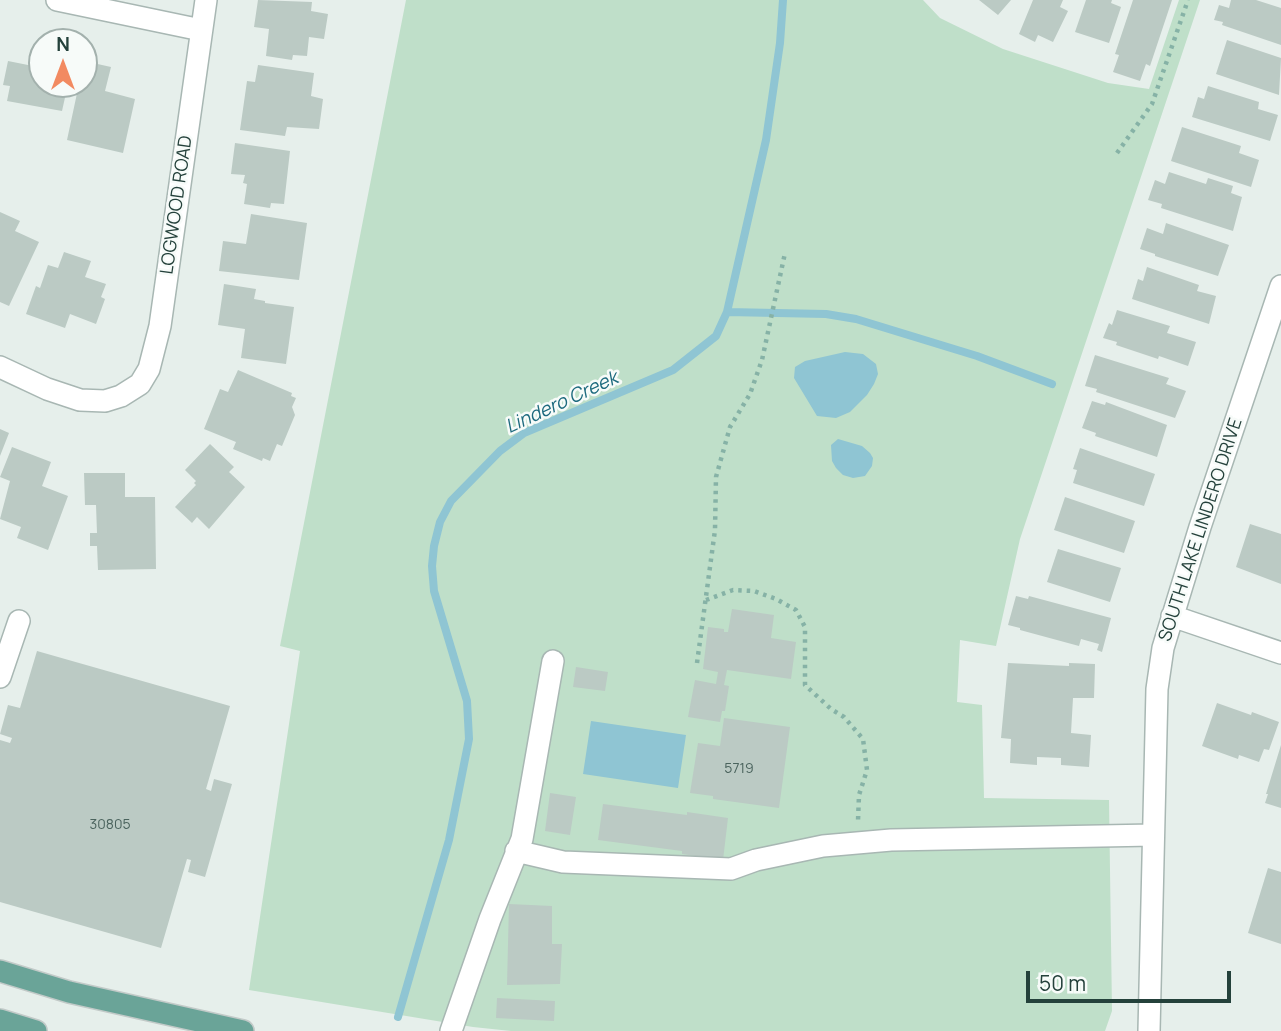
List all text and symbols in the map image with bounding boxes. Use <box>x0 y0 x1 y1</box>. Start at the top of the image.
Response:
north arrow <box>28 28 98 98</box>
text: N <box>56 31 70 57</box>
street label: LOGWOOD ROAD <box>157 134 197 276</box>
water label: Lindero Creek <box>502 367 622 439</box>
street label: SOUTH LAKE LINDERO DRIVE <box>1155 416 1247 644</box>
house number: 5719 <box>724 761 754 777</box>
house number: 30805 <box>89 817 131 833</box>
scale bar <box>1029 958 1234 1002</box>
text: 50 m <box>1039 969 1086 997</box>

